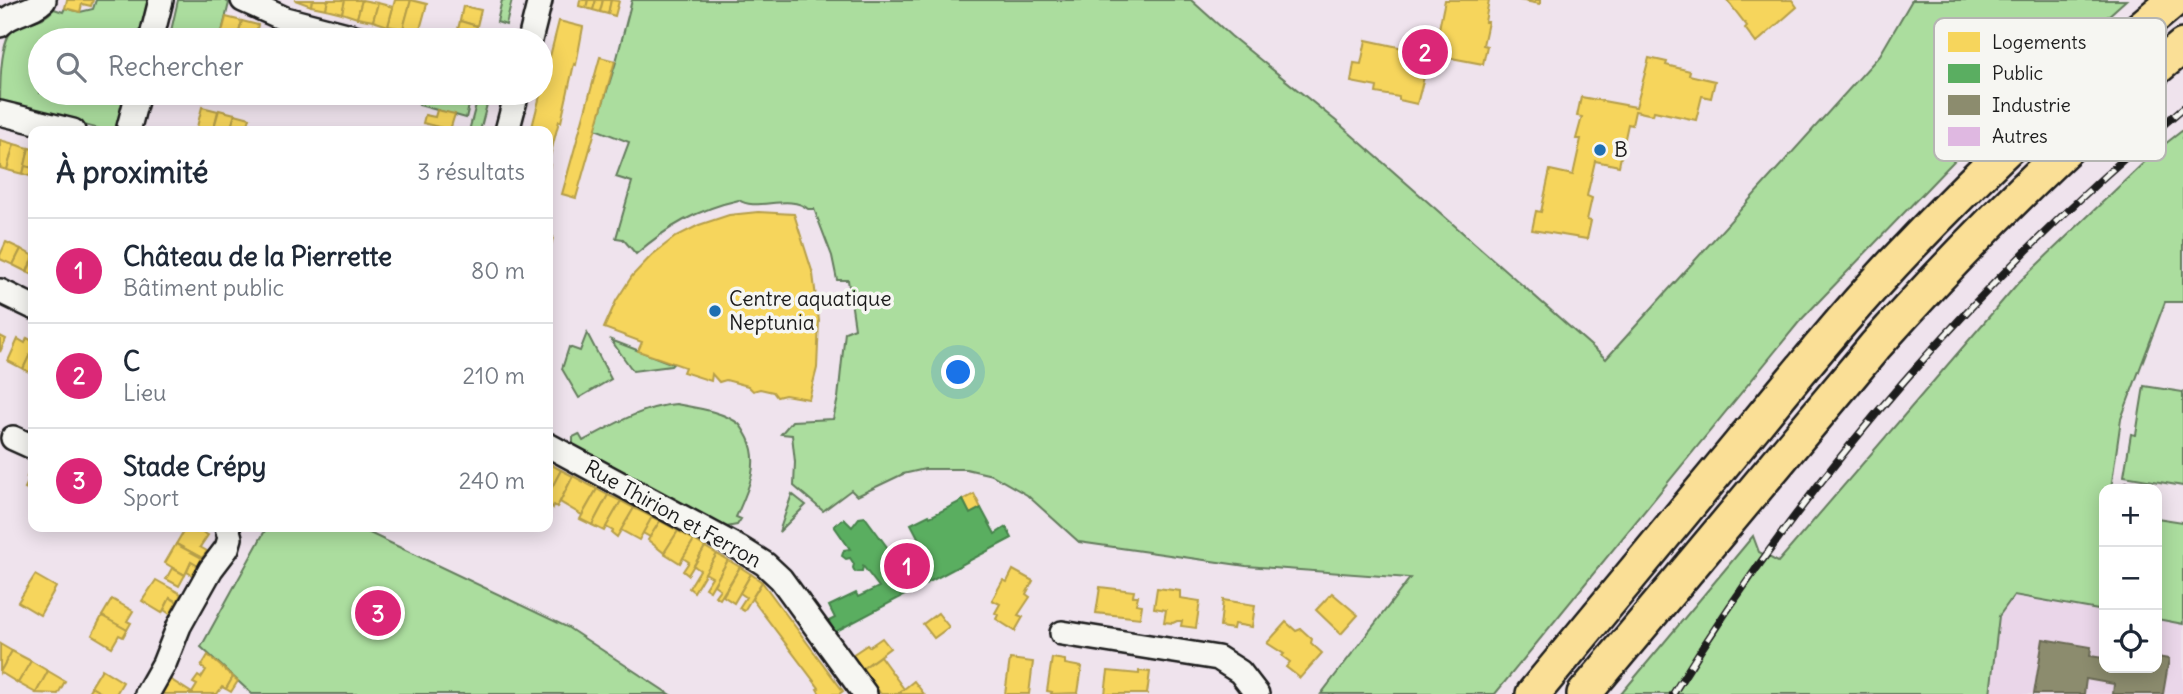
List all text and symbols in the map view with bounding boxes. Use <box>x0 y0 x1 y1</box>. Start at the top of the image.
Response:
legend <box>1934 18 2166 161</box>
pin: 2 <box>1402 26 1448 78</box>
search box <box>28 28 553 105</box>
text: Logements <box>1992 30 2086 54</box>
icon: search <box>52 48 90 86</box>
text: Rechercher <box>108 50 244 83</box>
text: Public <box>1992 61 2043 85</box>
text: Industrie <box>1992 93 2071 117</box>
text: Autres <box>1992 124 2048 148</box>
place label: B <box>1614 136 1628 163</box>
marker: B <box>1592 142 1608 158</box>
text: À proximité <box>56 153 208 191</box>
text: 3 résultats <box>417 157 525 186</box>
text: Château de la Pierrette <box>123 240 392 273</box>
text: 1 <box>74 256 84 285</box>
text: 80 m <box>471 256 525 285</box>
text: Bâtiment public <box>123 273 284 302</box>
place label: Centre aquatique Neptunia <box>729 285 891 336</box>
marker: Centre aquatique Neptunia <box>707 303 723 319</box>
text: C <box>123 345 140 378</box>
your location <box>941 355 975 389</box>
text: 2 <box>73 361 85 390</box>
text: 210 m <box>462 361 525 390</box>
text: Lieu <box>123 378 167 407</box>
text: Stade Crépy <box>123 450 266 483</box>
street label: Rue Thirion et Ferron <box>580 454 766 573</box>
text: 3 <box>72 466 86 495</box>
text: 240 m <box>459 466 525 495</box>
text: Sport <box>123 483 179 512</box>
map controls <box>2099 484 2162 673</box>
button: + <box>2099 484 2162 547</box>
pin: 1 <box>884 540 930 592</box>
button: − <box>2099 547 2162 610</box>
pin: 3 <box>355 587 401 639</box>
button: locate <box>2099 610 2162 673</box>

